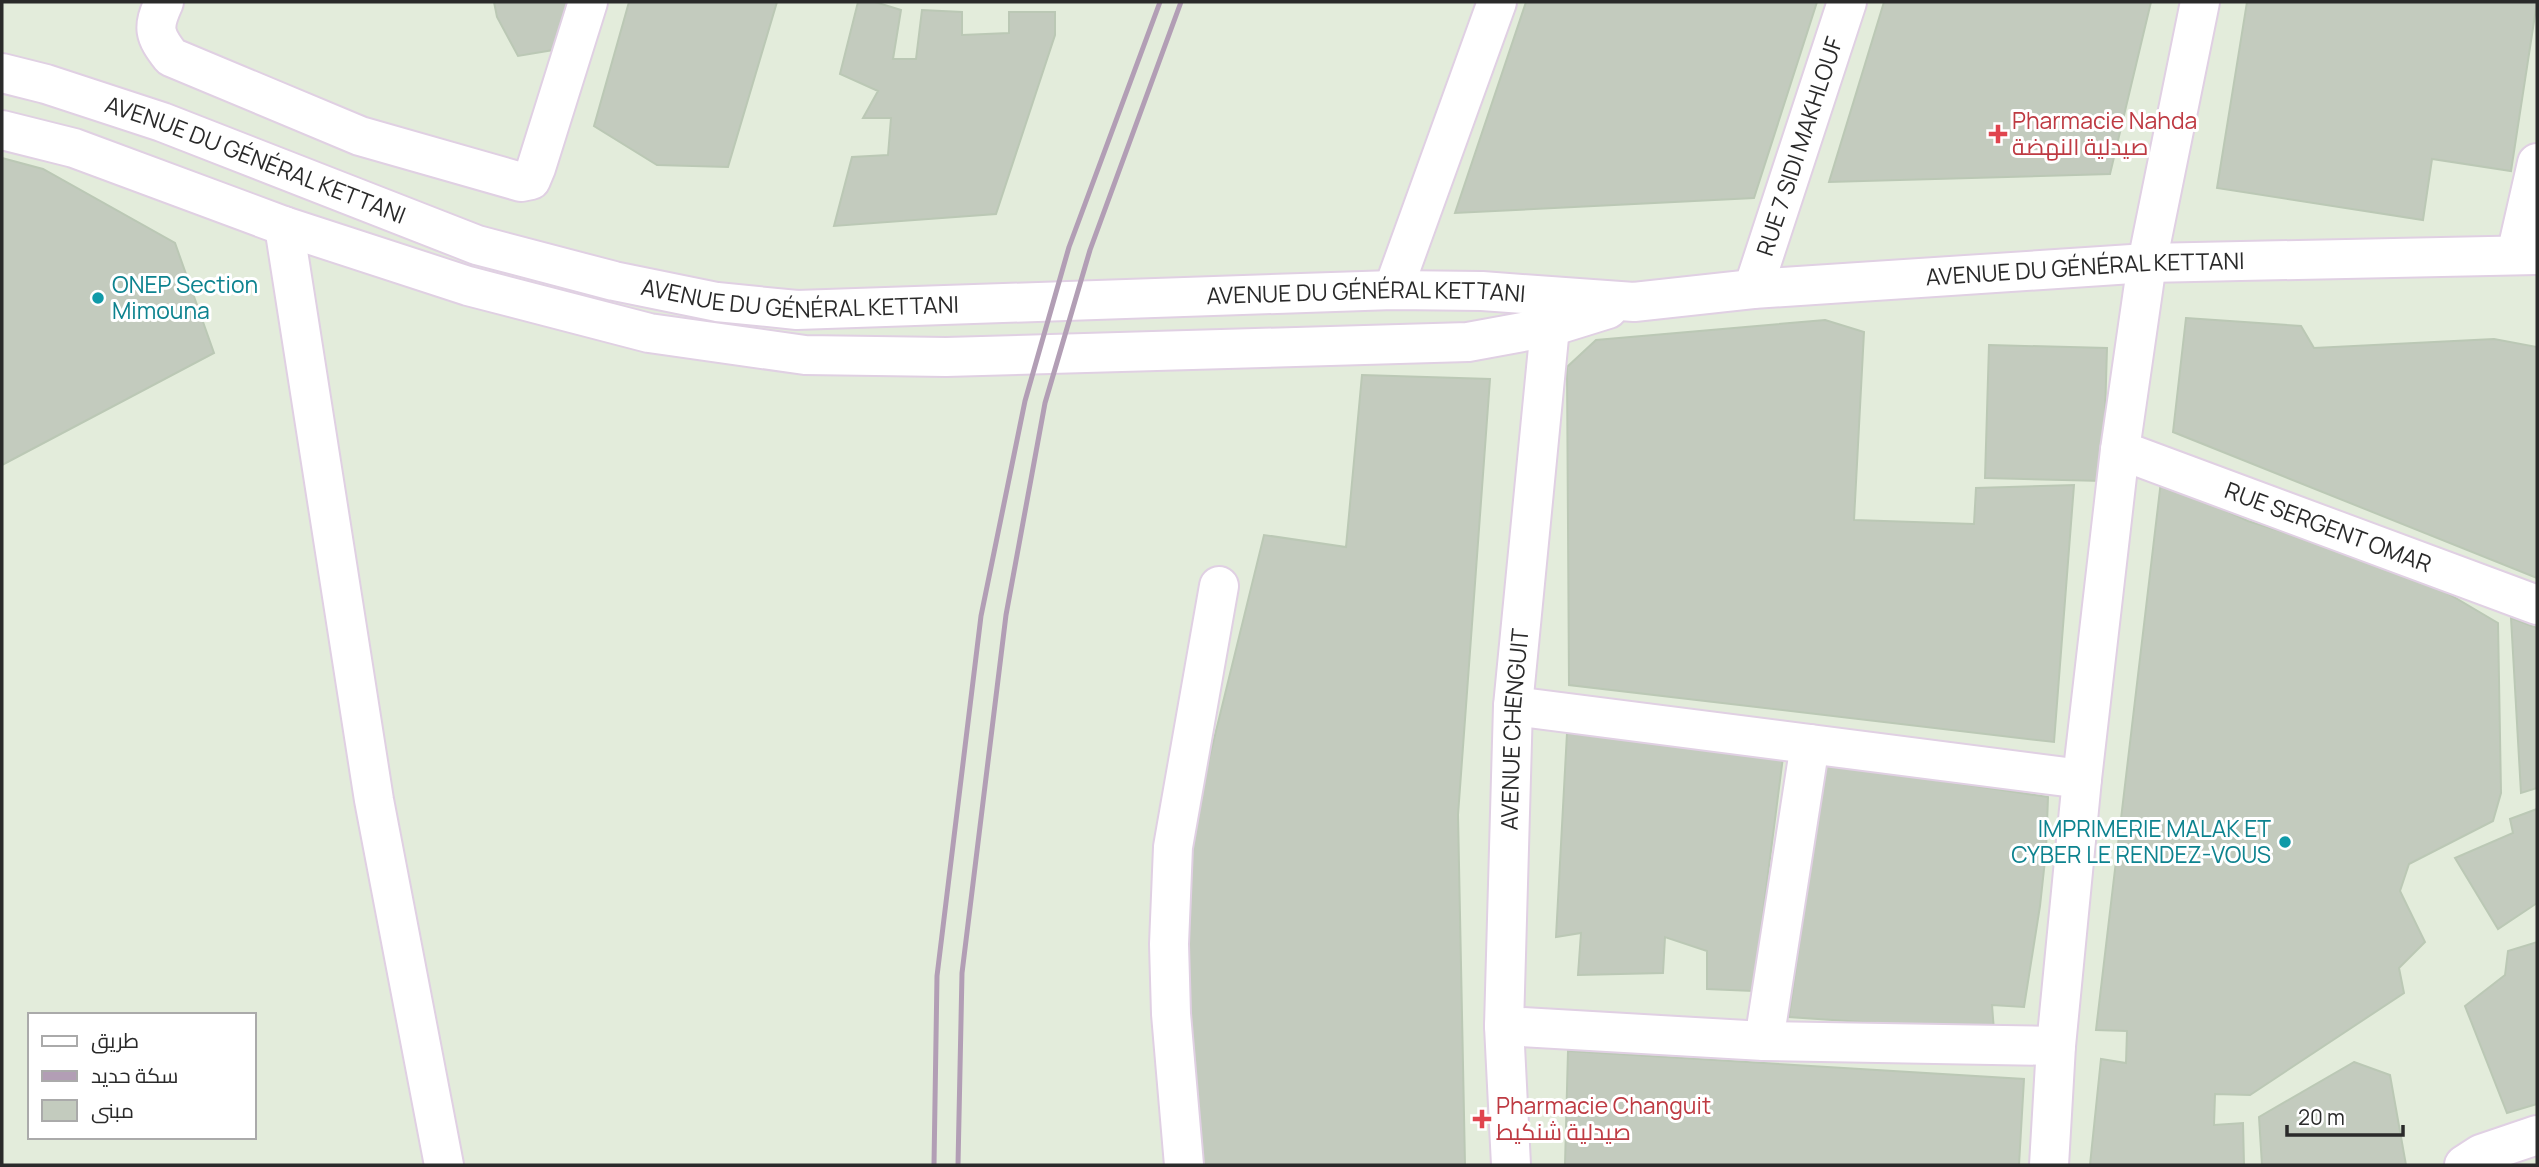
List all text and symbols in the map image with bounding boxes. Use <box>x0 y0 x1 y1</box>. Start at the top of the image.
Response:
street label: RUE 7 SIDI MAKHLOUF <box>1748 32 1850 260</box>
street label: AVENUE DU GÉNÉRAL KETTANI <box>101 87 411 231</box>
place label: Pharmacie Nahda صيدلية النهضة <box>2012 104 2197 162</box>
marker: Pharmacie Nahda صيدلية النهضة <box>1990 126 2006 142</box>
street label: AVENUE DU GÉNÉRAL KETTANI <box>1925 244 2245 293</box>
place label: ONEP Section Mimouna <box>112 268 258 326</box>
street label: AVENUE DU GÉNÉRAL KETTANI <box>639 270 959 325</box>
street label: AVENUE DU GÉNÉRAL KETTANI <box>1206 273 1527 311</box>
marker: ONEP Section Mimouna <box>90 290 106 306</box>
street label: RUE SERGENT OMAR <box>2221 473 2436 579</box>
street label: AVENUE CHENGUIT <box>1493 627 1536 831</box>
place label: IMPRIMERIE MALAK ET CYBER LE RENDEZ-VOUS <box>2011 812 2271 870</box>
marker: IMPRIMERIE MALAK ET CYBER LE RENDEZ-VOUS <box>2277 834 2293 850</box>
legend <box>28 1013 256 1139</box>
text: طريق <box>91 1026 139 1054</box>
text: سكة حديد <box>91 1061 178 1089</box>
place label: Pharmacie Changuit صيدلية شنكيط <box>1496 1089 1711 1147</box>
scale bar <box>2287 1094 2402 1138</box>
text: مبنى <box>91 1096 134 1124</box>
text: 20 m <box>2298 1103 2345 1131</box>
marker: Pharmacie Changuit صيدلية شنكيط <box>1474 1111 1490 1127</box>

